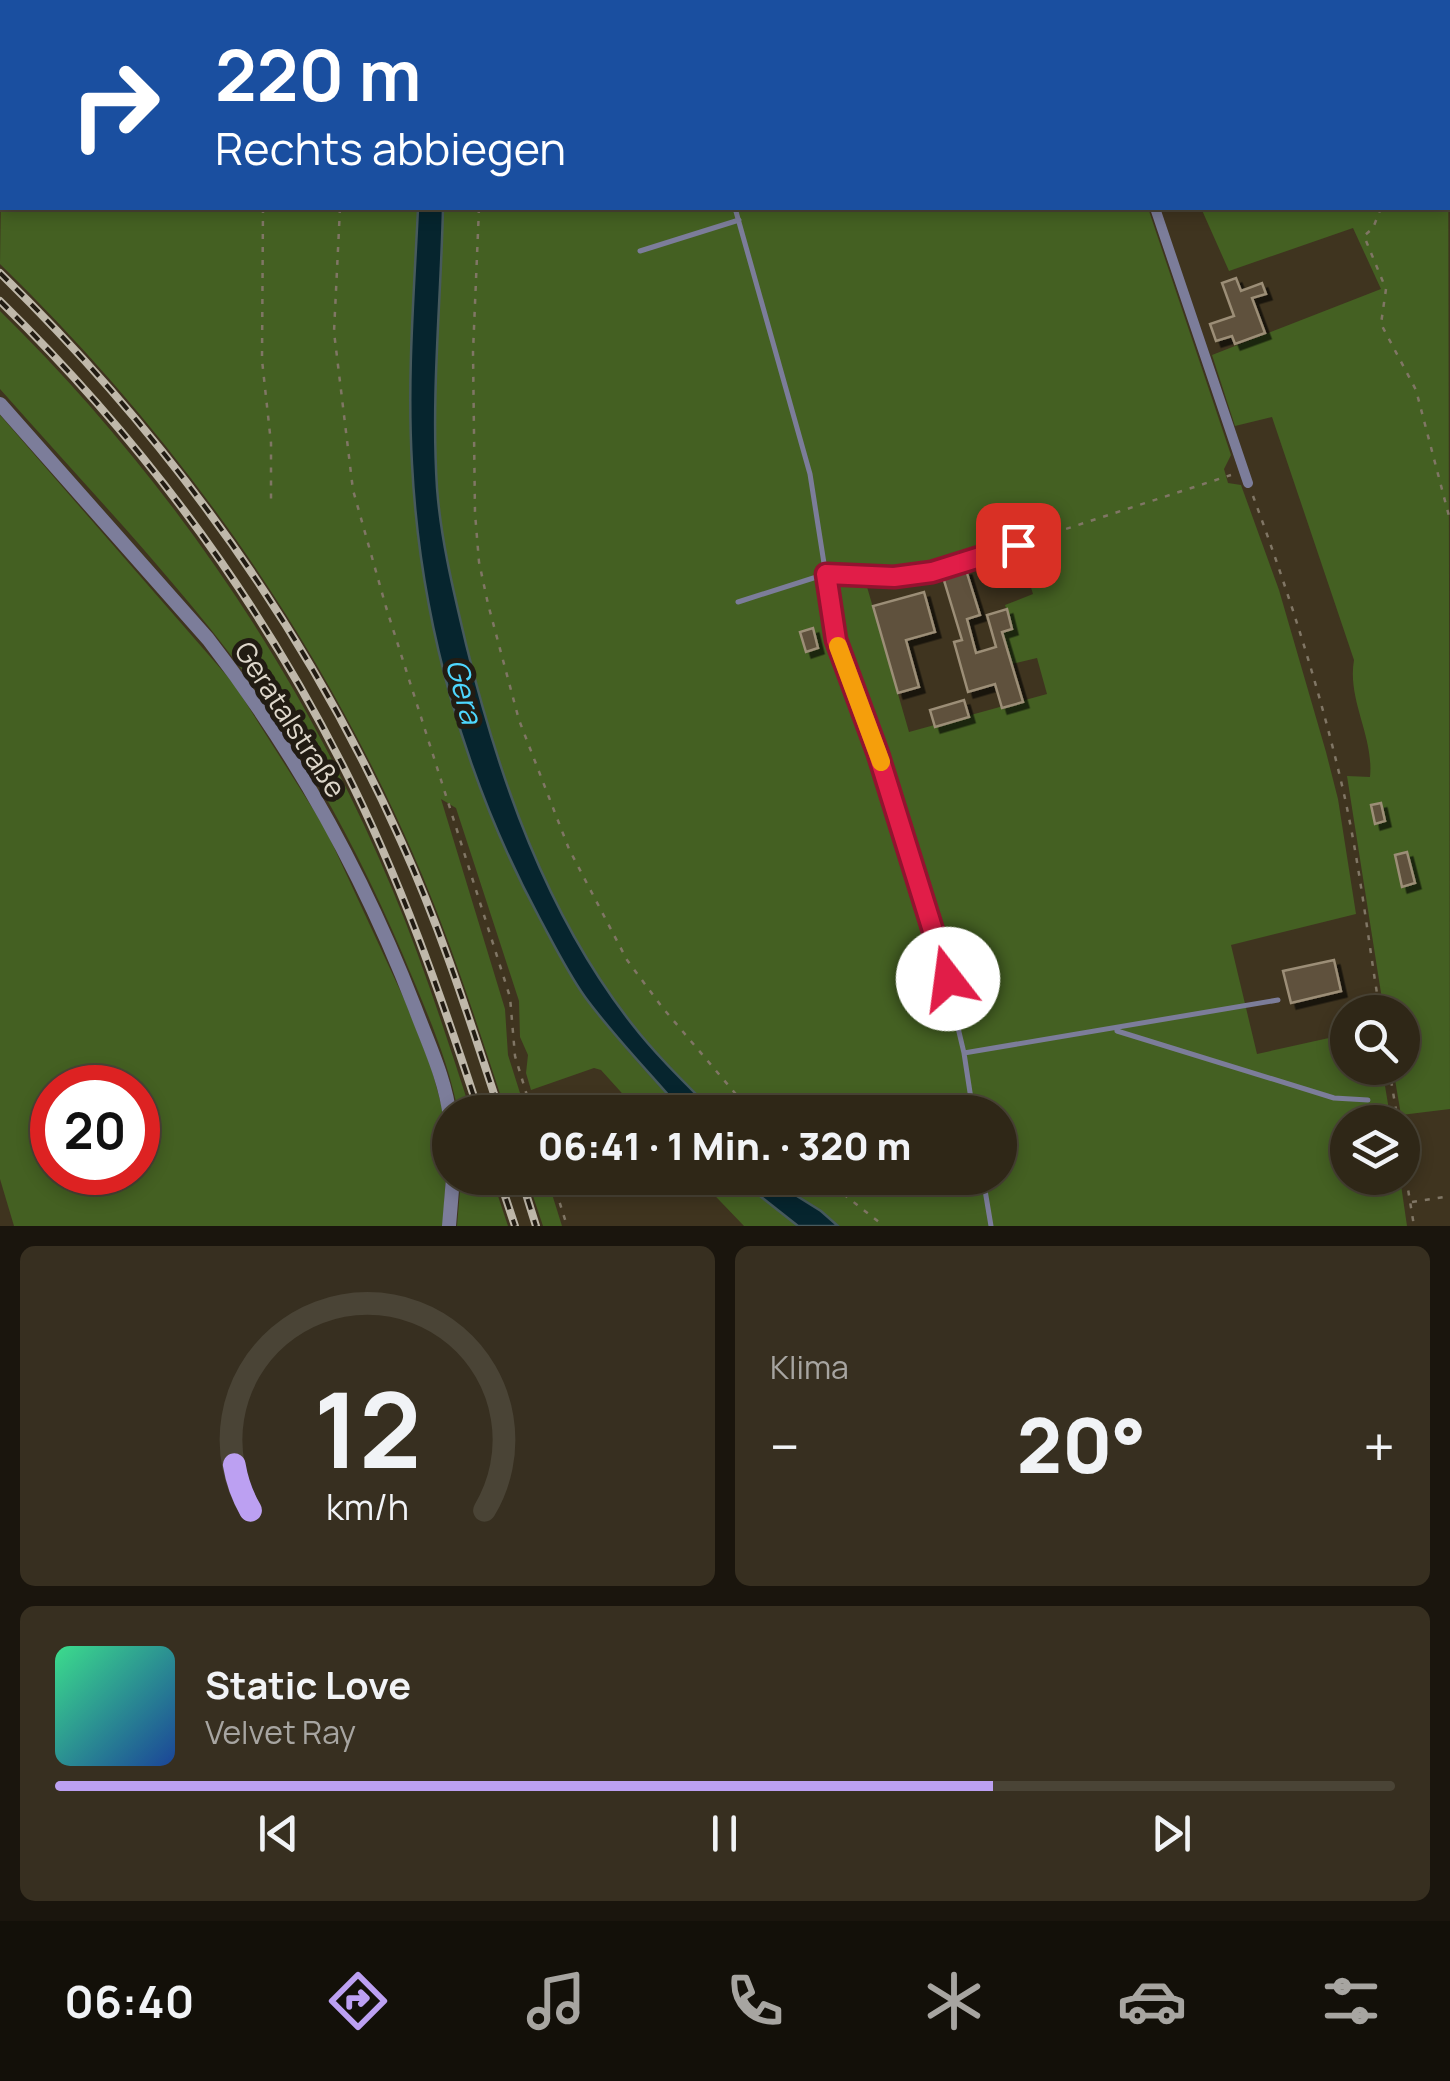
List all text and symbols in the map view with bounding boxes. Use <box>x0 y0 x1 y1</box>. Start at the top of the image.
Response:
text: 220 m <box>215 26 421 122</box>
icon: right <box>50 40 180 170</box>
text: Rechts abbiegen <box>215 117 566 179</box>
pin <box>976 503 1061 588</box>
icon: arrive <box>991 518 1046 573</box>
street label: Geratalstraße <box>226 634 356 804</box>
water label: Gera <box>437 654 494 729</box>
position arrow <box>896 927 1000 1031</box>
map controls <box>1330 995 1420 1195</box>
button: search <box>1330 995 1420 1085</box>
speed limit sign: 20 <box>30 1065 160 1195</box>
button: layers <box>1330 1105 1420 1195</box>
text: 06:41 · 1 Min. · 320 m <box>538 1119 911 1171</box>
text: Klima <box>770 1345 849 1389</box>
text: 12 <box>314 1357 421 1499</box>
text: 20° <box>1017 1393 1146 1496</box>
text: − <box>770 1408 800 1484</box>
text: + <box>1363 1408 1395 1484</box>
text: km/h <box>326 1482 409 1531</box>
text: Static Love <box>205 1658 411 1710</box>
text: Velvet Ray <box>205 1710 356 1754</box>
icon: previous <box>251 1806 306 1861</box>
icon: pause <box>697 1806 752 1861</box>
icon: next <box>1144 1806 1199 1861</box>
icon: directions <box>323 1966 393 2036</box>
icon: music <box>521 1966 591 2036</box>
icon: phone <box>720 1966 790 2036</box>
icon: climate <box>919 1966 989 2036</box>
icon: car <box>1117 1966 1187 2036</box>
icon: filters <box>1316 1966 1386 2036</box>
text: 06:40 <box>64 1970 194 2032</box>

